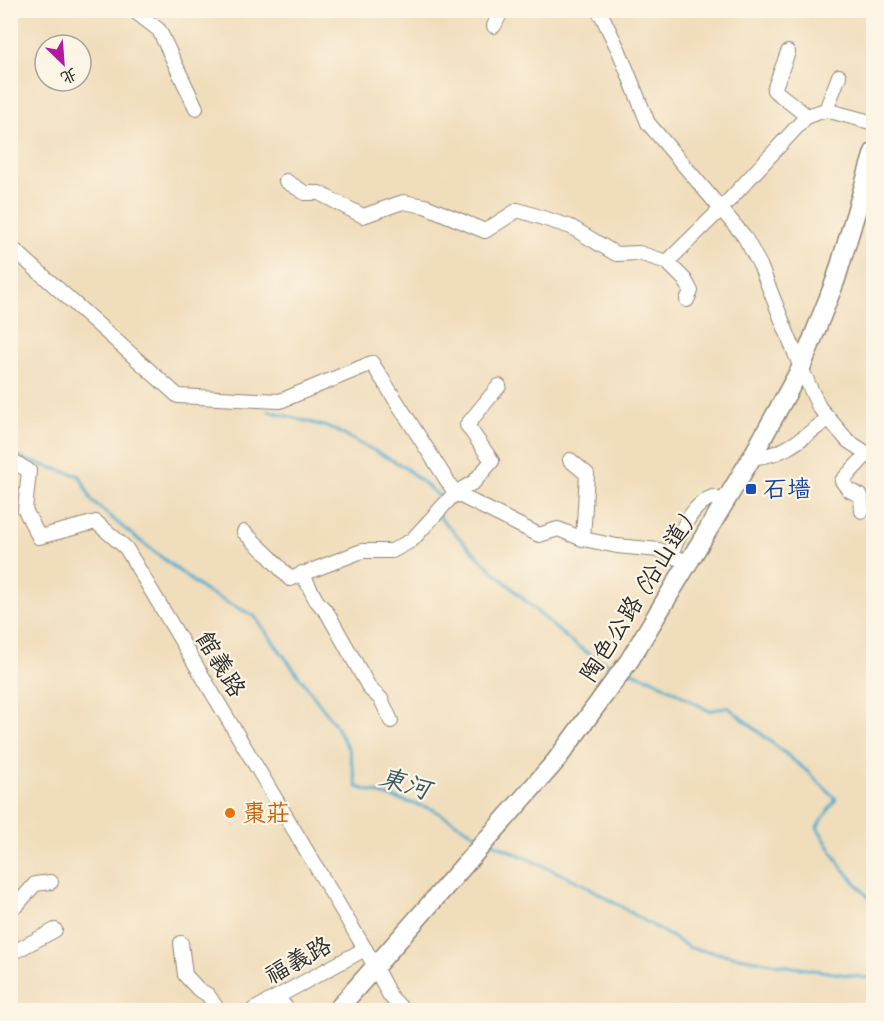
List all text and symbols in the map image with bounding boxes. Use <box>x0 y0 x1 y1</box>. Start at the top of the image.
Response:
north arrow <box>33 33 93 93</box>
text: 北 <box>57 63 80 88</box>
place label: 石墻 <box>763 474 811 504</box>
marker: 石墻 <box>744 482 758 496</box>
street label: 陶色公路 (沿山道) <box>573 510 700 687</box>
street label: 館義路 <box>190 625 252 703</box>
water label: 東河 <box>375 760 438 808</box>
place label: 棗莊 <box>242 798 290 828</box>
marker: 棗莊 <box>223 806 237 820</box>
street label: 福義路 <box>259 929 337 991</box>

